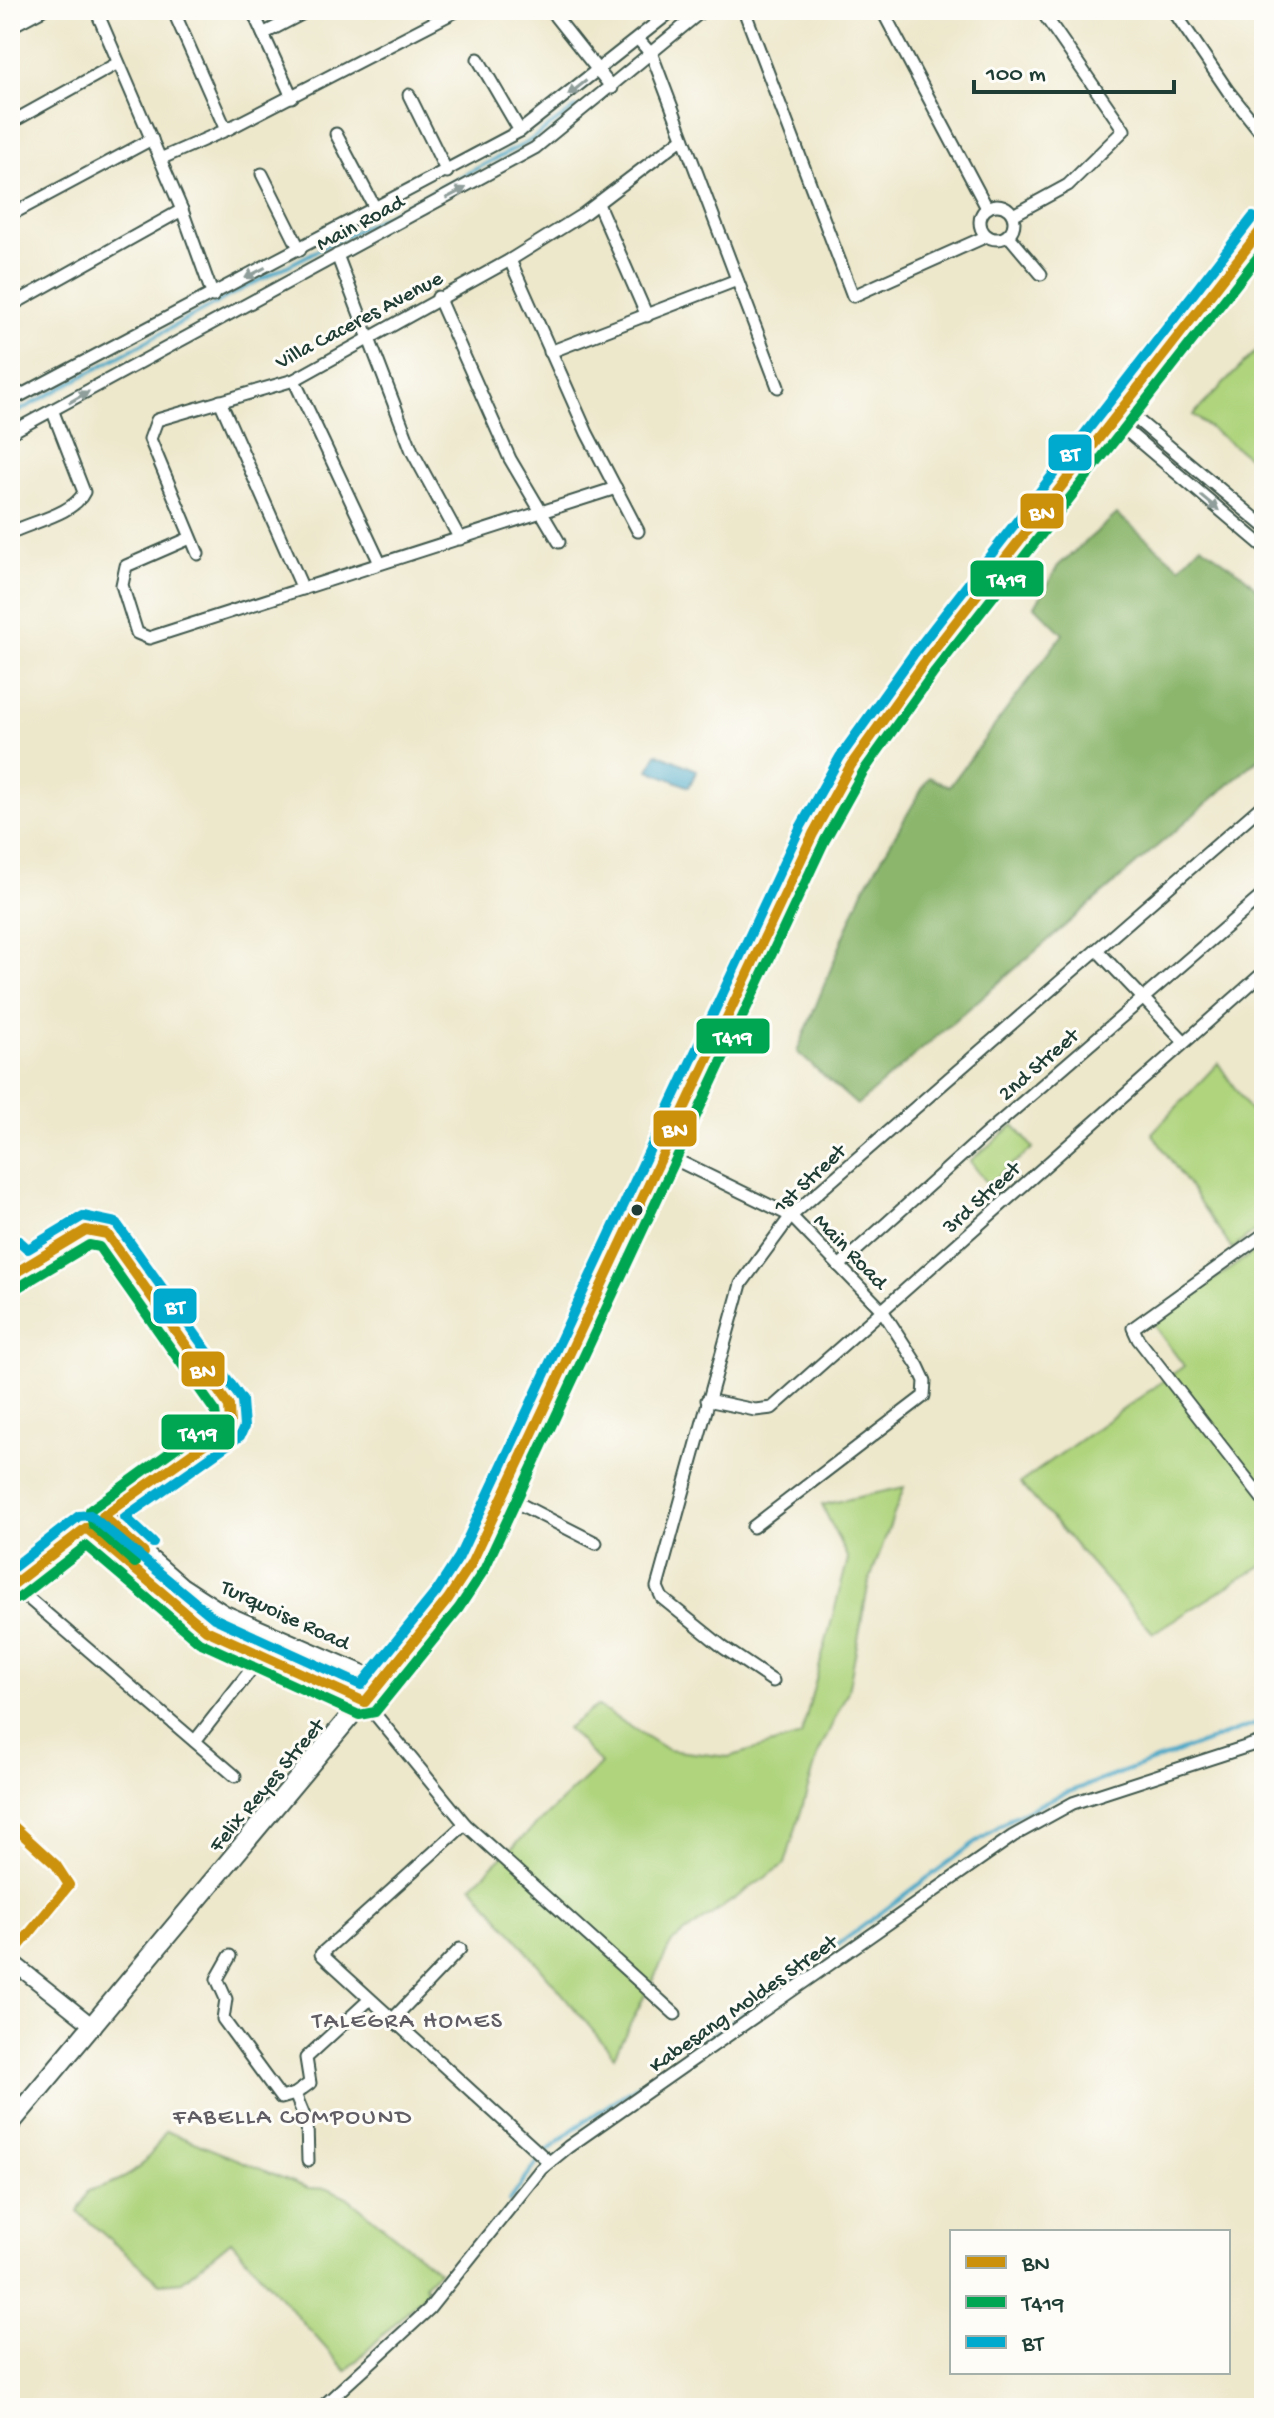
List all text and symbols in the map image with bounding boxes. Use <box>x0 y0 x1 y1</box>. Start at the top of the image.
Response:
scale bar <box>974 44 1174 94</box>
text: 100 m <box>985 61 1046 90</box>
one-way arrow <box>567 79 587 95</box>
one-way arrow <box>444 186 467 200</box>
street label: Main Road <box>312 190 411 259</box>
street label: Villa Caceres Avenue <box>271 266 449 377</box>
one-way arrow <box>244 267 267 280</box>
one-way arrow <box>68 390 90 404</box>
line badge: BT <box>1047 433 1093 472</box>
text: BT <box>1059 443 1081 469</box>
line badge: BN <box>1019 492 1065 530</box>
one-way arrow <box>1200 494 1220 511</box>
text: BN <box>1028 502 1055 528</box>
line badge: T419 <box>969 559 1045 598</box>
text: T419 <box>986 569 1026 595</box>
line badge: T419 <box>695 1017 771 1055</box>
street label: 2nd Street <box>994 1023 1087 1108</box>
text: T419 <box>712 1027 752 1053</box>
line badge: BN <box>652 1109 698 1148</box>
text: BN <box>661 1119 688 1145</box>
street label: 1st Street <box>768 1138 854 1221</box>
street label: 3rd Street <box>938 1156 1029 1241</box>
unlabelled marker <box>629 1202 645 1218</box>
street label: Main Road <box>806 1209 893 1298</box>
line badge: BT <box>152 1287 198 1325</box>
text: BT <box>164 1296 186 1322</box>
line badge: BN <box>180 1350 226 1388</box>
text: BN <box>189 1360 216 1386</box>
line badge: T419 <box>160 1413 236 1451</box>
text: T419 <box>177 1423 217 1449</box>
street label: Turquoise Road <box>214 1575 355 1659</box>
street label: Felix Reyes Street <box>204 1713 333 1859</box>
street label: Kabesang Moldes Street <box>645 1929 845 2080</box>
district label: TALEGRA HOMES <box>310 2008 504 2037</box>
district label: FABELLA COMPOUND <box>172 2104 413 2133</box>
legend <box>950 2230 1230 2374</box>
text: BN <box>1021 2251 1050 2280</box>
text: T419 <box>1020 2291 1064 2320</box>
text: BT <box>1021 2331 1045 2360</box>

